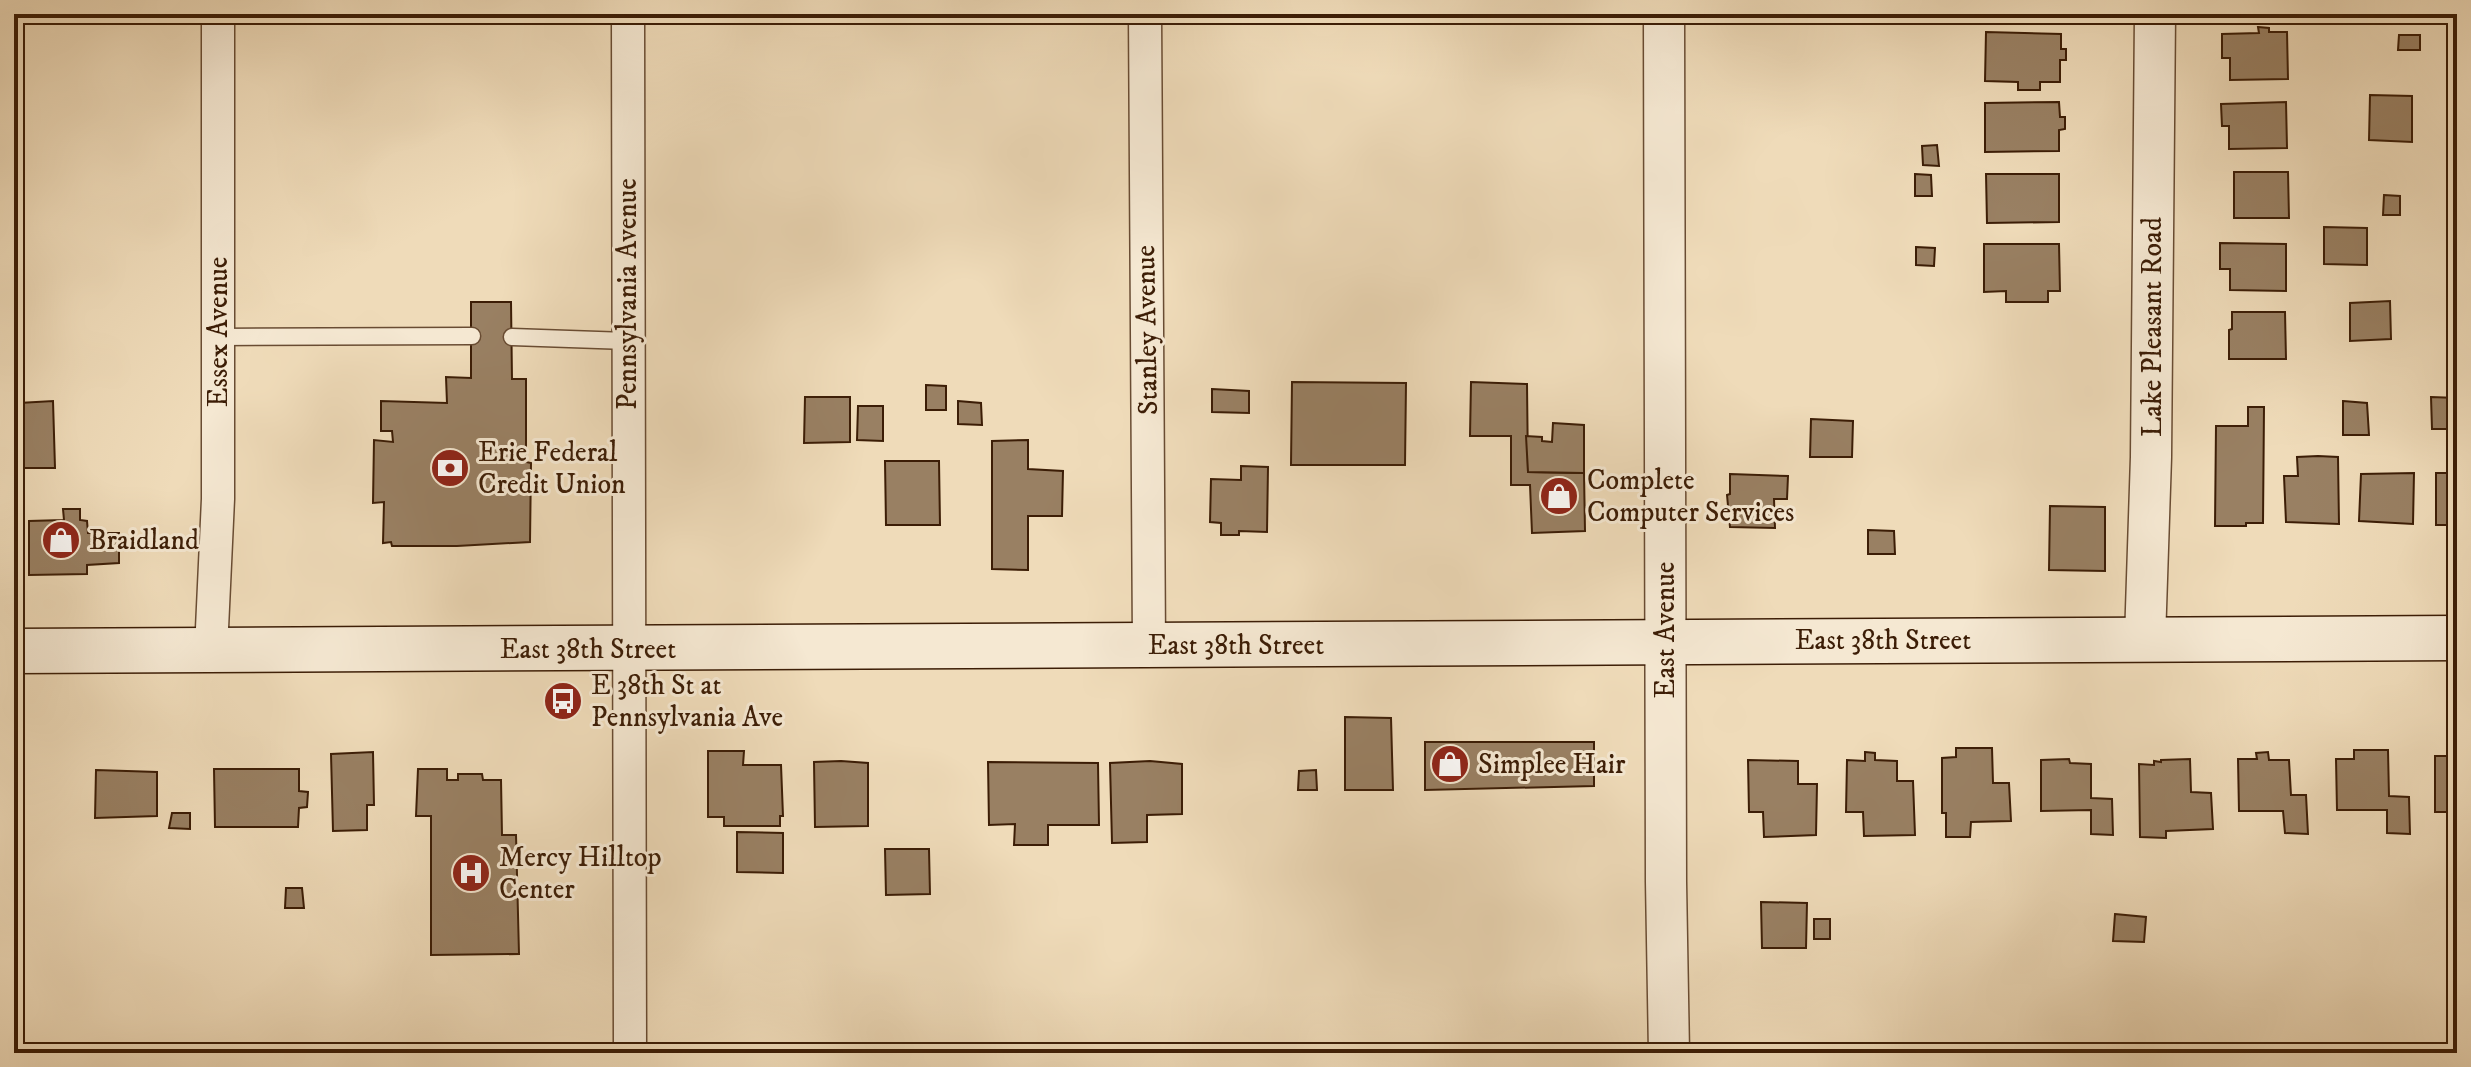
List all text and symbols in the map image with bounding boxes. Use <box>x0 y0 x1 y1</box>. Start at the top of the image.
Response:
street label: Pennsylvania Avenue <box>610 178 645 410</box>
street label: Lake Pleasant Road <box>2135 217 2170 437</box>
street label: Stanley Avenue <box>1128 245 1166 415</box>
street label: Essex Avenue <box>201 257 236 407</box>
place label: Erie Federal Credit Union <box>478 435 626 502</box>
bank icon: Erie Federal Credit Union <box>429 447 471 489</box>
place label: Complete Computer Services <box>1587 463 1794 530</box>
shop icon: Complete Computer Services <box>1538 475 1580 517</box>
shop icon: Braidland <box>40 519 82 561</box>
place label: Braidland <box>89 523 199 558</box>
street label: East Avenue <box>1648 562 1683 698</box>
street label: East 38th Street <box>1795 623 1971 658</box>
street label: East 38th Street <box>1148 628 1324 663</box>
street label: East 38th Street <box>500 632 676 667</box>
place label: E 38th St at Pennsylvania Ave <box>591 668 783 735</box>
bus stop icon: E 38th St at Pennsylvania Ave <box>542 680 584 722</box>
shop icon: Simplee Hair <box>1429 743 1471 785</box>
place label: Simplee Hair <box>1478 747 1626 782</box>
place label: Mercy Hilltop Center <box>499 840 662 907</box>
hospital icon: Mercy Hilltop Center <box>450 852 492 894</box>

